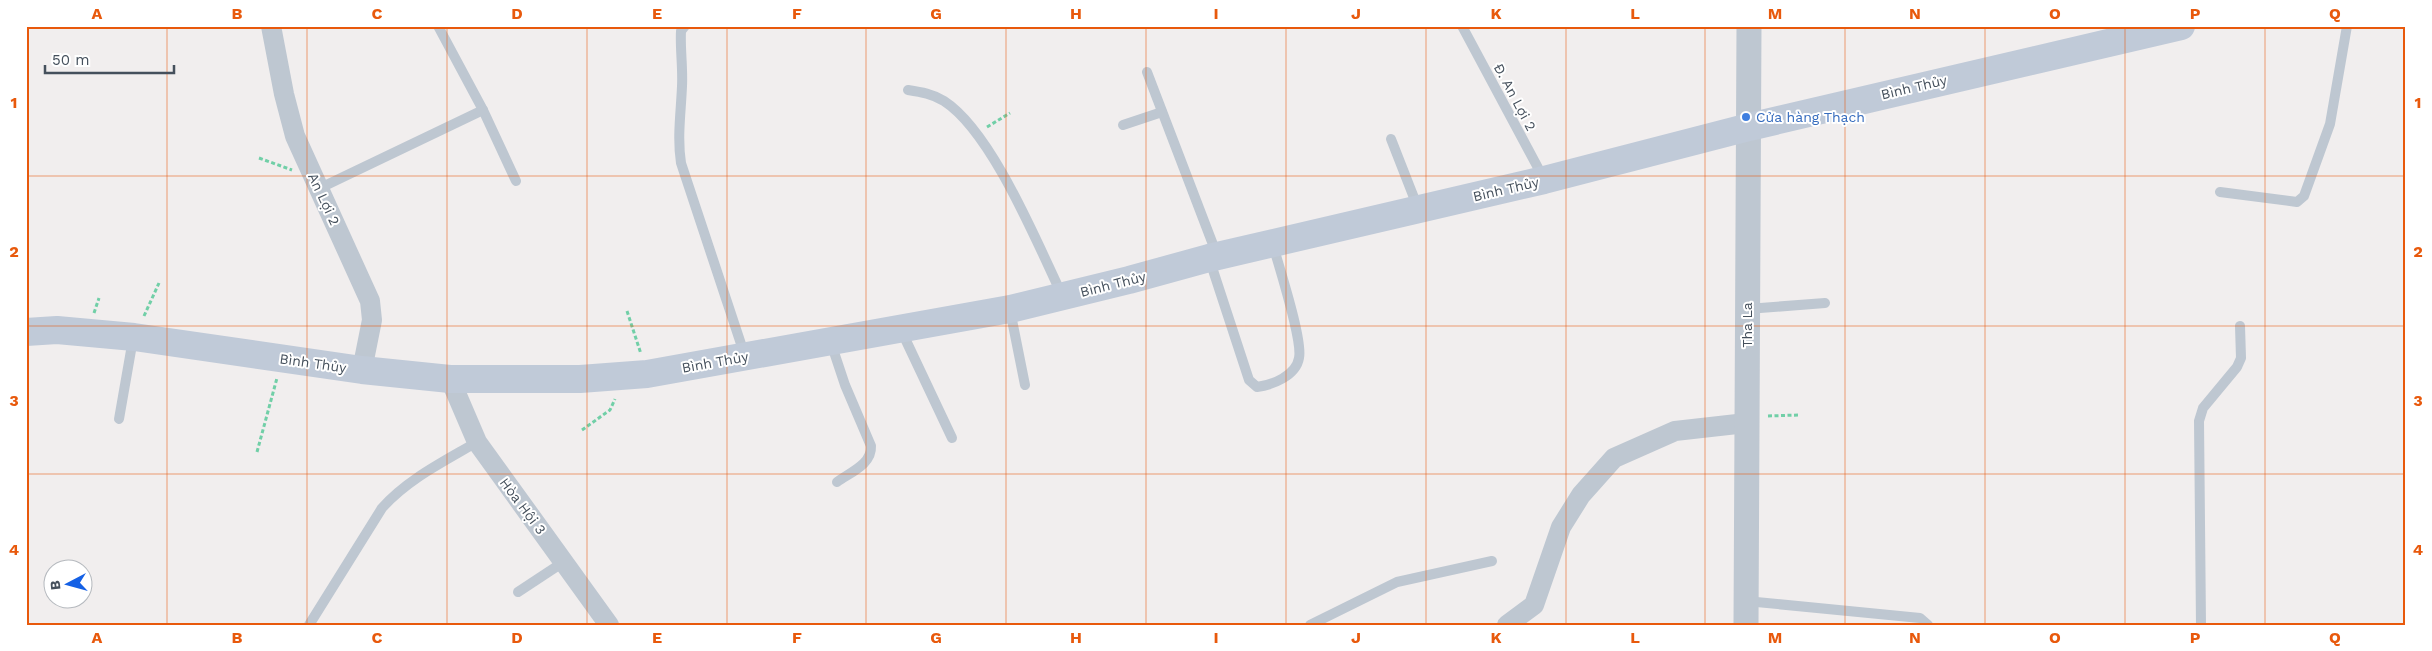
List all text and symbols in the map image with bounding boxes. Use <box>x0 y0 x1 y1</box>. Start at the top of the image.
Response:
text: A <box>92 4 103 23</box>
text: B <box>232 4 243 23</box>
text: C <box>372 4 383 23</box>
text: D <box>511 4 523 23</box>
text: E <box>652 4 662 23</box>
text: F <box>792 4 802 23</box>
text: G <box>930 4 942 23</box>
text: H <box>1070 4 1082 23</box>
text: I <box>1213 4 1219 23</box>
text: J <box>1351 4 1361 23</box>
text: K <box>1490 4 1502 23</box>
text: L <box>1630 4 1640 23</box>
text: M <box>1768 4 1782 23</box>
text: N <box>1909 4 1921 23</box>
text: O <box>2049 4 2061 23</box>
text: P <box>2190 4 2201 23</box>
text: Q <box>2329 4 2341 23</box>
scale bar <box>45 42 174 74</box>
text: 50 m <box>52 51 89 69</box>
street label: Đ. An Lợi 2 <box>1491 61 1539 133</box>
street label: Bình Thủy <box>1879 71 1949 102</box>
text: 1 <box>11 93 17 112</box>
text: 1 <box>2415 93 2421 112</box>
place label: Cửa hàng Thạch <box>1756 109 1865 125</box>
marker: Cửa hàng Thạch <box>1740 111 1752 123</box>
street label: An Lợi 2 <box>305 170 343 228</box>
street label: Bình Thủy <box>1471 173 1541 204</box>
text: 2 <box>9 242 19 261</box>
text: 2 <box>2413 242 2423 261</box>
street label: Bình Thủy <box>1078 268 1148 300</box>
street label: Tha La <box>1739 302 1755 348</box>
street label: Bình Thủy <box>680 348 750 376</box>
street label: Bình Thủy <box>279 350 348 376</box>
text: 3 <box>9 391 19 410</box>
text: 3 <box>2413 391 2423 410</box>
street label: Hòa Hội 3 <box>497 475 549 537</box>
text: 4 <box>9 540 19 559</box>
text: 4 <box>2413 540 2423 559</box>
north arrow <box>42 558 92 608</box>
text: B <box>47 579 64 591</box>
text: A <box>92 628 103 647</box>
text: B <box>232 628 243 647</box>
text: C <box>372 628 383 647</box>
text: D <box>511 628 523 647</box>
text: E <box>652 628 662 647</box>
text: F <box>792 628 802 647</box>
text: G <box>930 628 942 647</box>
text: H <box>1070 628 1082 647</box>
text: I <box>1213 628 1219 647</box>
text: J <box>1351 628 1361 647</box>
text: K <box>1490 628 1502 647</box>
text: L <box>1630 628 1640 647</box>
text: M <box>1768 628 1782 647</box>
text: N <box>1909 628 1921 647</box>
text: O <box>2049 628 2061 647</box>
text: P <box>2190 628 2201 647</box>
text: Q <box>2329 628 2341 647</box>

